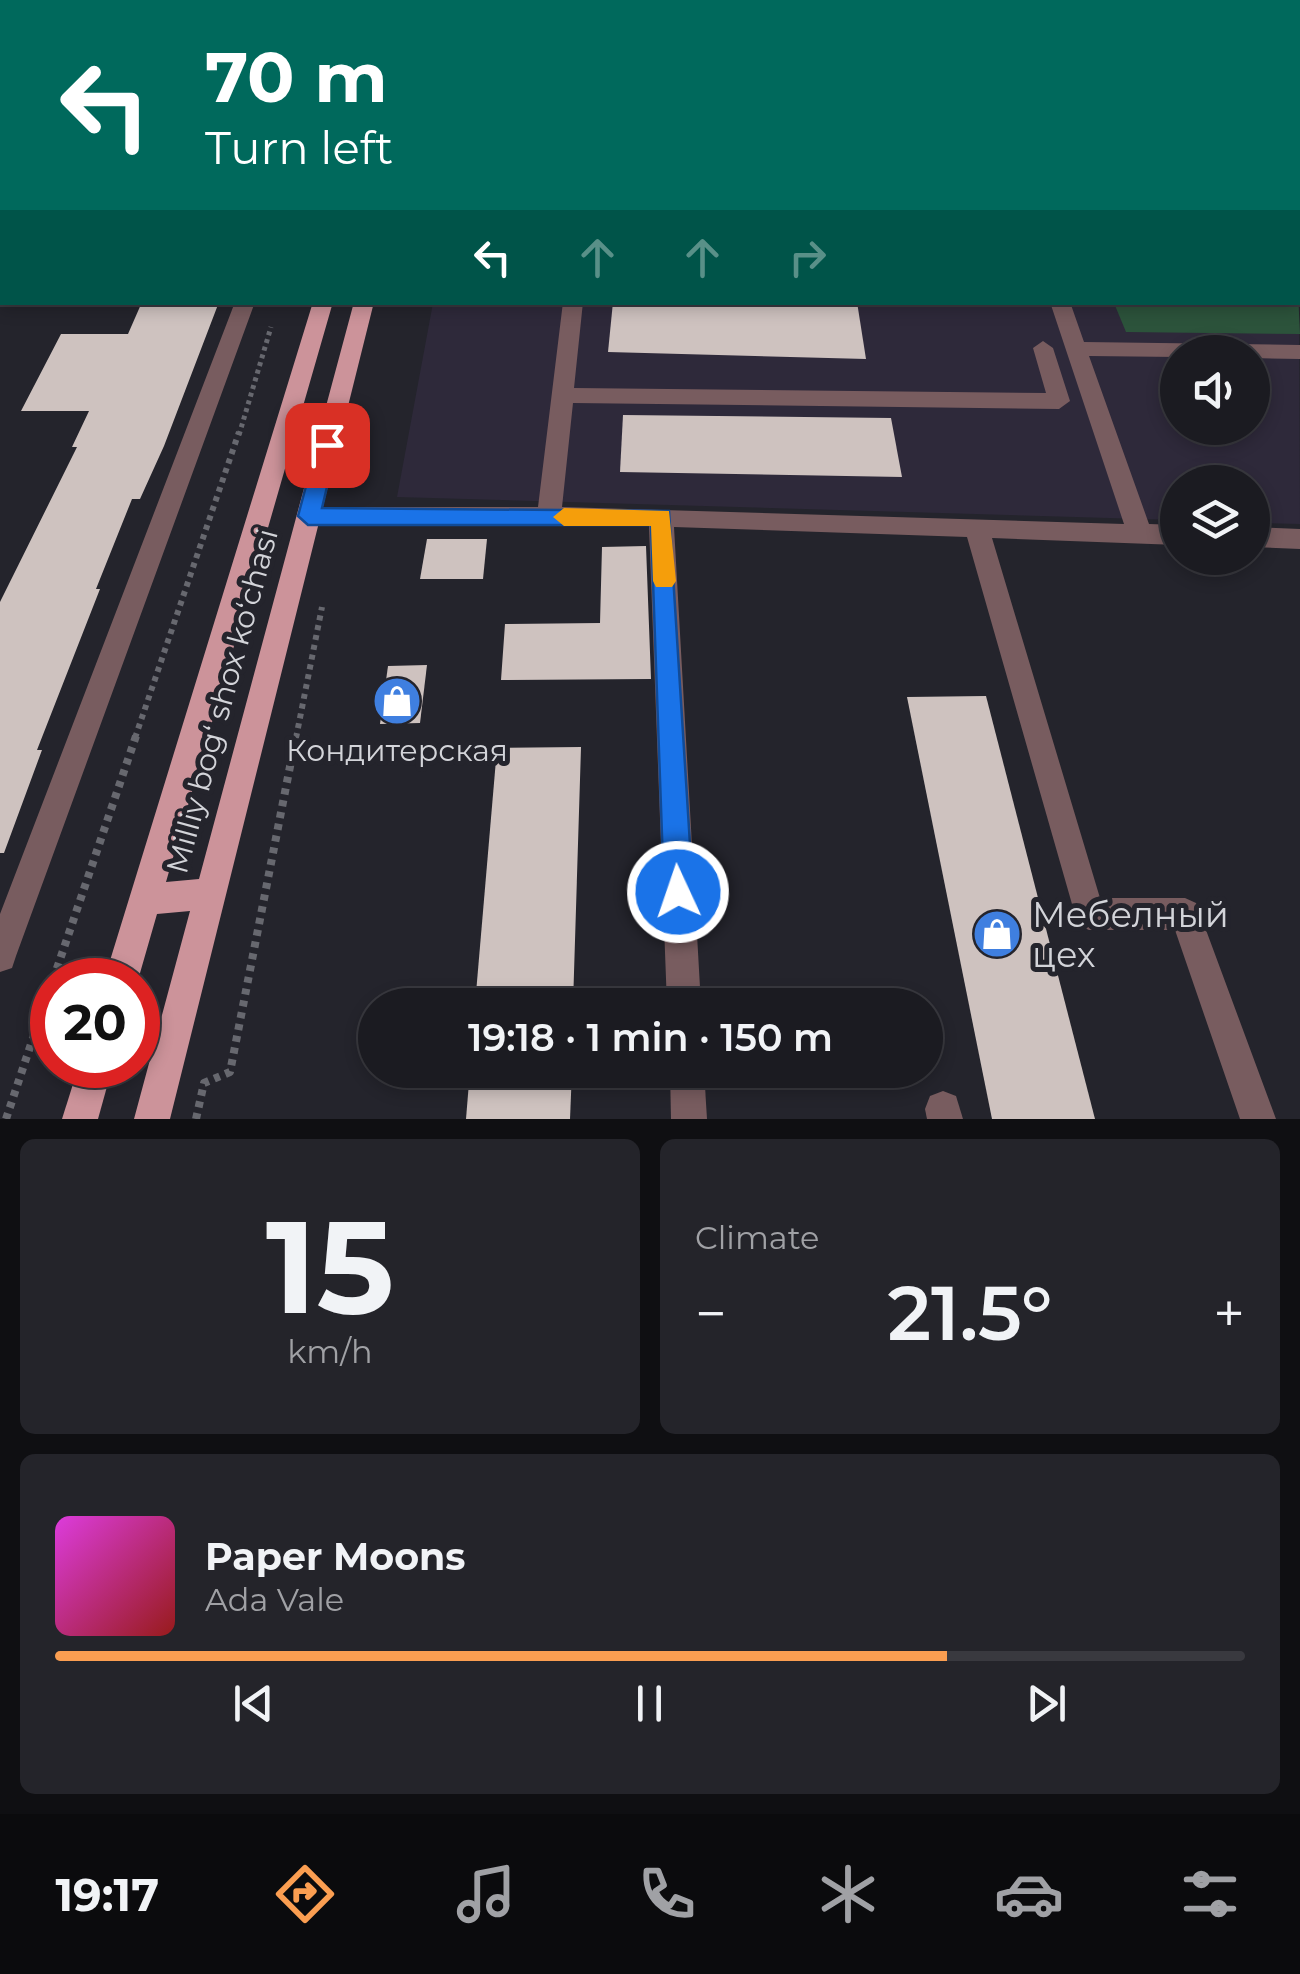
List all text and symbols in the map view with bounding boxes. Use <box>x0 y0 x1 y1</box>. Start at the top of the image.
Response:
text: 70 m <box>205 34 388 120</box>
icon: left <box>40 40 170 170</box>
text: Turn left <box>205 120 393 175</box>
icon: left <box>465 230 520 285</box>
icon: ahead <box>570 230 625 285</box>
icon: ahead <box>675 230 730 285</box>
icon: right <box>780 230 835 285</box>
map controls <box>1160 335 1270 575</box>
button: sound <box>1160 335 1270 445</box>
pin <box>285 403 370 488</box>
icon: arrive <box>300 418 355 473</box>
button: layers <box>1160 465 1270 575</box>
street label: Milliy bog‘ shox ko‘chasi <box>158 525 286 877</box>
shop icon: Кондитерская <box>371 675 423 727</box>
place label: Кондитерская <box>286 732 508 769</box>
position arrow <box>626 840 730 944</box>
place label: Мебелный цех <box>1032 893 1229 976</box>
shop icon: Мебелный цех <box>971 908 1023 960</box>
speed limit sign: 20 <box>30 958 160 1088</box>
text: 19:18 · 1 min · 150 m <box>468 1014 833 1061</box>
text: 15 <box>266 1187 394 1346</box>
text: Climate <box>695 1218 819 1257</box>
text: 21.5° <box>887 1267 1053 1359</box>
text: − <box>695 1280 727 1347</box>
text: + <box>1213 1280 1245 1347</box>
text: km/h <box>287 1332 373 1371</box>
text: Paper Moons <box>205 1533 466 1580</box>
text: Ada Vale <box>205 1580 344 1619</box>
icon: previous <box>226 1676 281 1731</box>
icon: pause <box>622 1676 677 1731</box>
icon: next <box>1019 1676 1074 1731</box>
icon: directions <box>270 1859 340 1929</box>
icon: music <box>451 1859 521 1929</box>
icon: phone <box>632 1859 702 1929</box>
icon: climate <box>813 1859 883 1929</box>
icon: car <box>994 1859 1064 1929</box>
icon: filters <box>1175 1859 1245 1929</box>
text: 19:17 <box>55 1867 159 1922</box>

